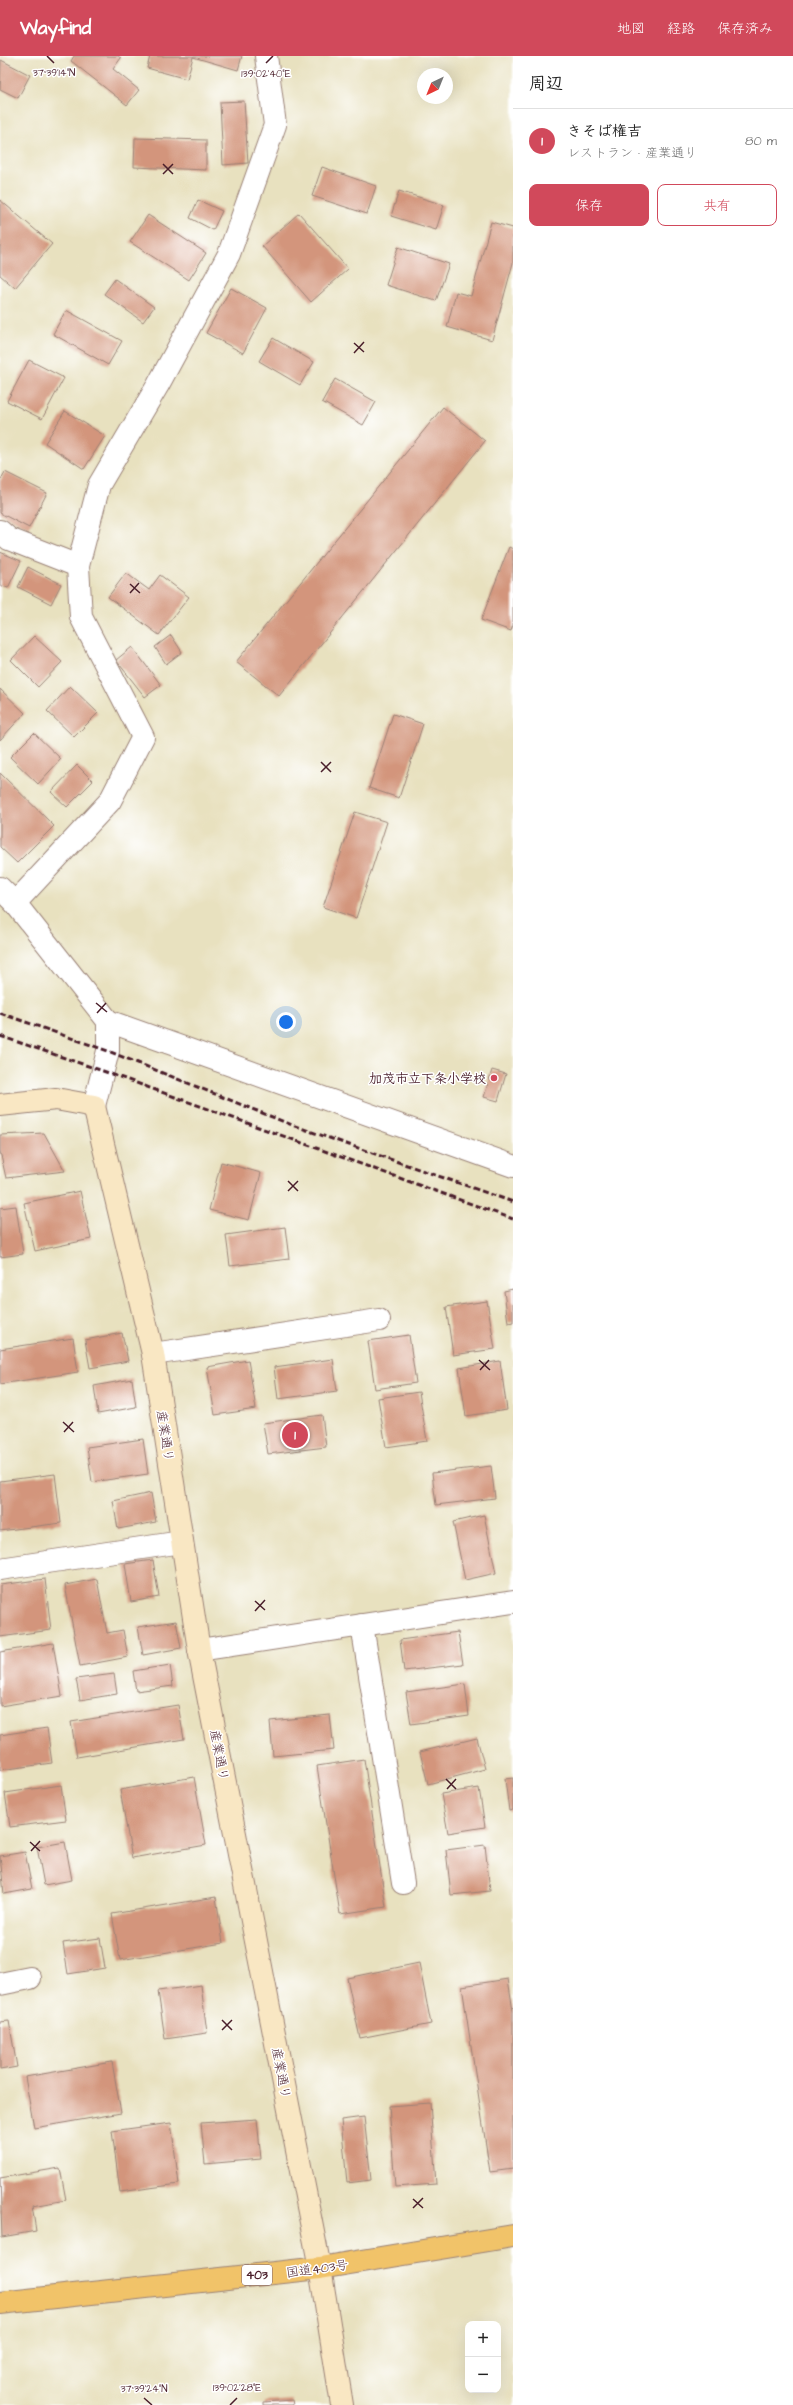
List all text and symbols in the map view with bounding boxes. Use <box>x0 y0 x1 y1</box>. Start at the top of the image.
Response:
text: Wayfind <box>20 15 91 42</box>
text: 地図 <box>617 19 645 39</box>
text: 経路 <box>667 19 695 39</box>
text: 保存済み <box>717 19 773 39</box>
text: 37°39'14"N <box>33 66 75 80</box>
text: 139°02'40"E <box>241 67 291 81</box>
north arrow <box>417 68 453 104</box>
text: 周辺 <box>529 72 563 96</box>
text: きそば権吉 <box>567 121 642 142</box>
text: 1 <box>541 132 543 150</box>
text: 80 m <box>745 132 777 150</box>
text: レストラン · 産業通り <box>567 144 697 162</box>
button: 保存 <box>529 184 649 226</box>
button: 共有 <box>657 184 777 226</box>
your location <box>276 1012 296 1032</box>
place label: 加茂市立下条小学校 <box>369 1070 486 1088</box>
marker: 加茂市立下条小学校 <box>489 1073 499 1083</box>
street label: 産業通り <box>152 1409 178 1463</box>
pin: 1 <box>282 1420 308 1450</box>
street label: 産業通り <box>205 1728 233 1782</box>
street label: 産業通り <box>267 2046 295 2100</box>
street label: 国道403号 <box>285 2256 349 2282</box>
road number: 403 <box>242 2265 272 2285</box>
map controls <box>465 2321 501 2393</box>
button: + <box>465 2321 501 2357</box>
button: − <box>465 2357 501 2393</box>
text: 139°02'28"E <box>213 2381 261 2395</box>
text: 37°39'24"N <box>120 2382 168 2396</box>

